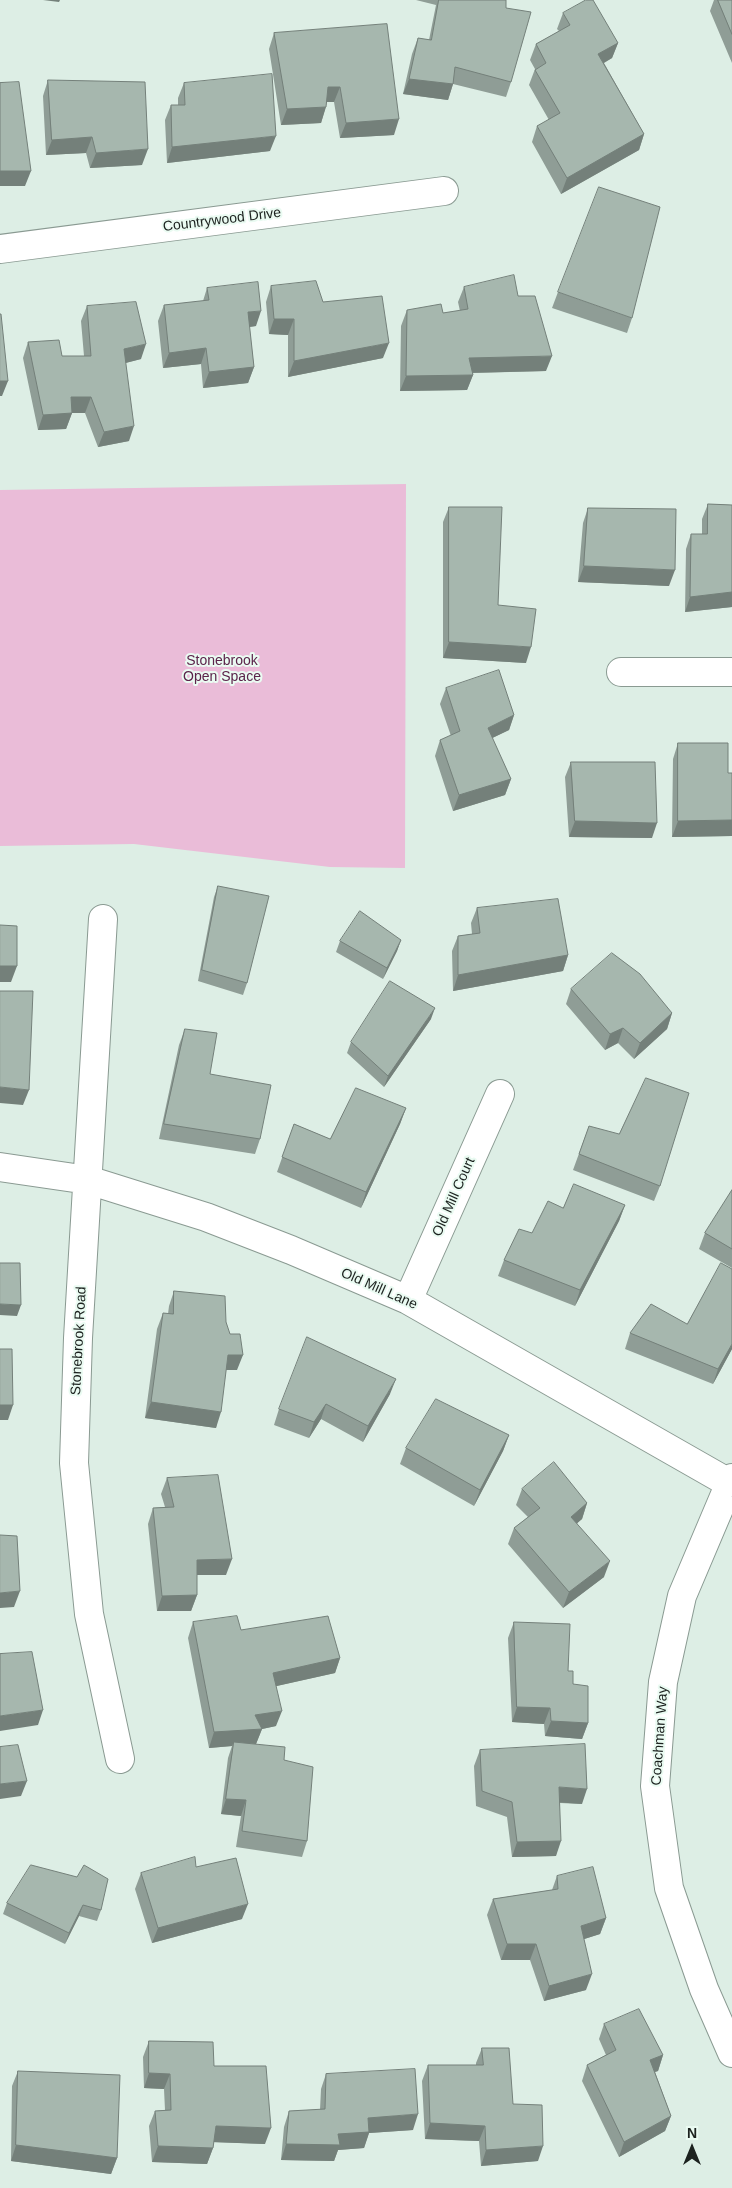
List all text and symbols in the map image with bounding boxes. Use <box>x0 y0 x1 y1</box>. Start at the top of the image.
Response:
street label: Countrywood Drive <box>162 204 282 236</box>
park label: Stonebrook Open Space <box>183 653 261 686</box>
street label: Old Mill Court <box>429 1155 479 1239</box>
street label: Old Mill Lane <box>338 1265 420 1313</box>
street label: Stonebrook Road <box>68 1286 90 1396</box>
street label: Coachman Way <box>648 1686 672 1786</box>
north arrow <box>667 2123 717 2173</box>
text: N <box>687 2125 697 2141</box>

